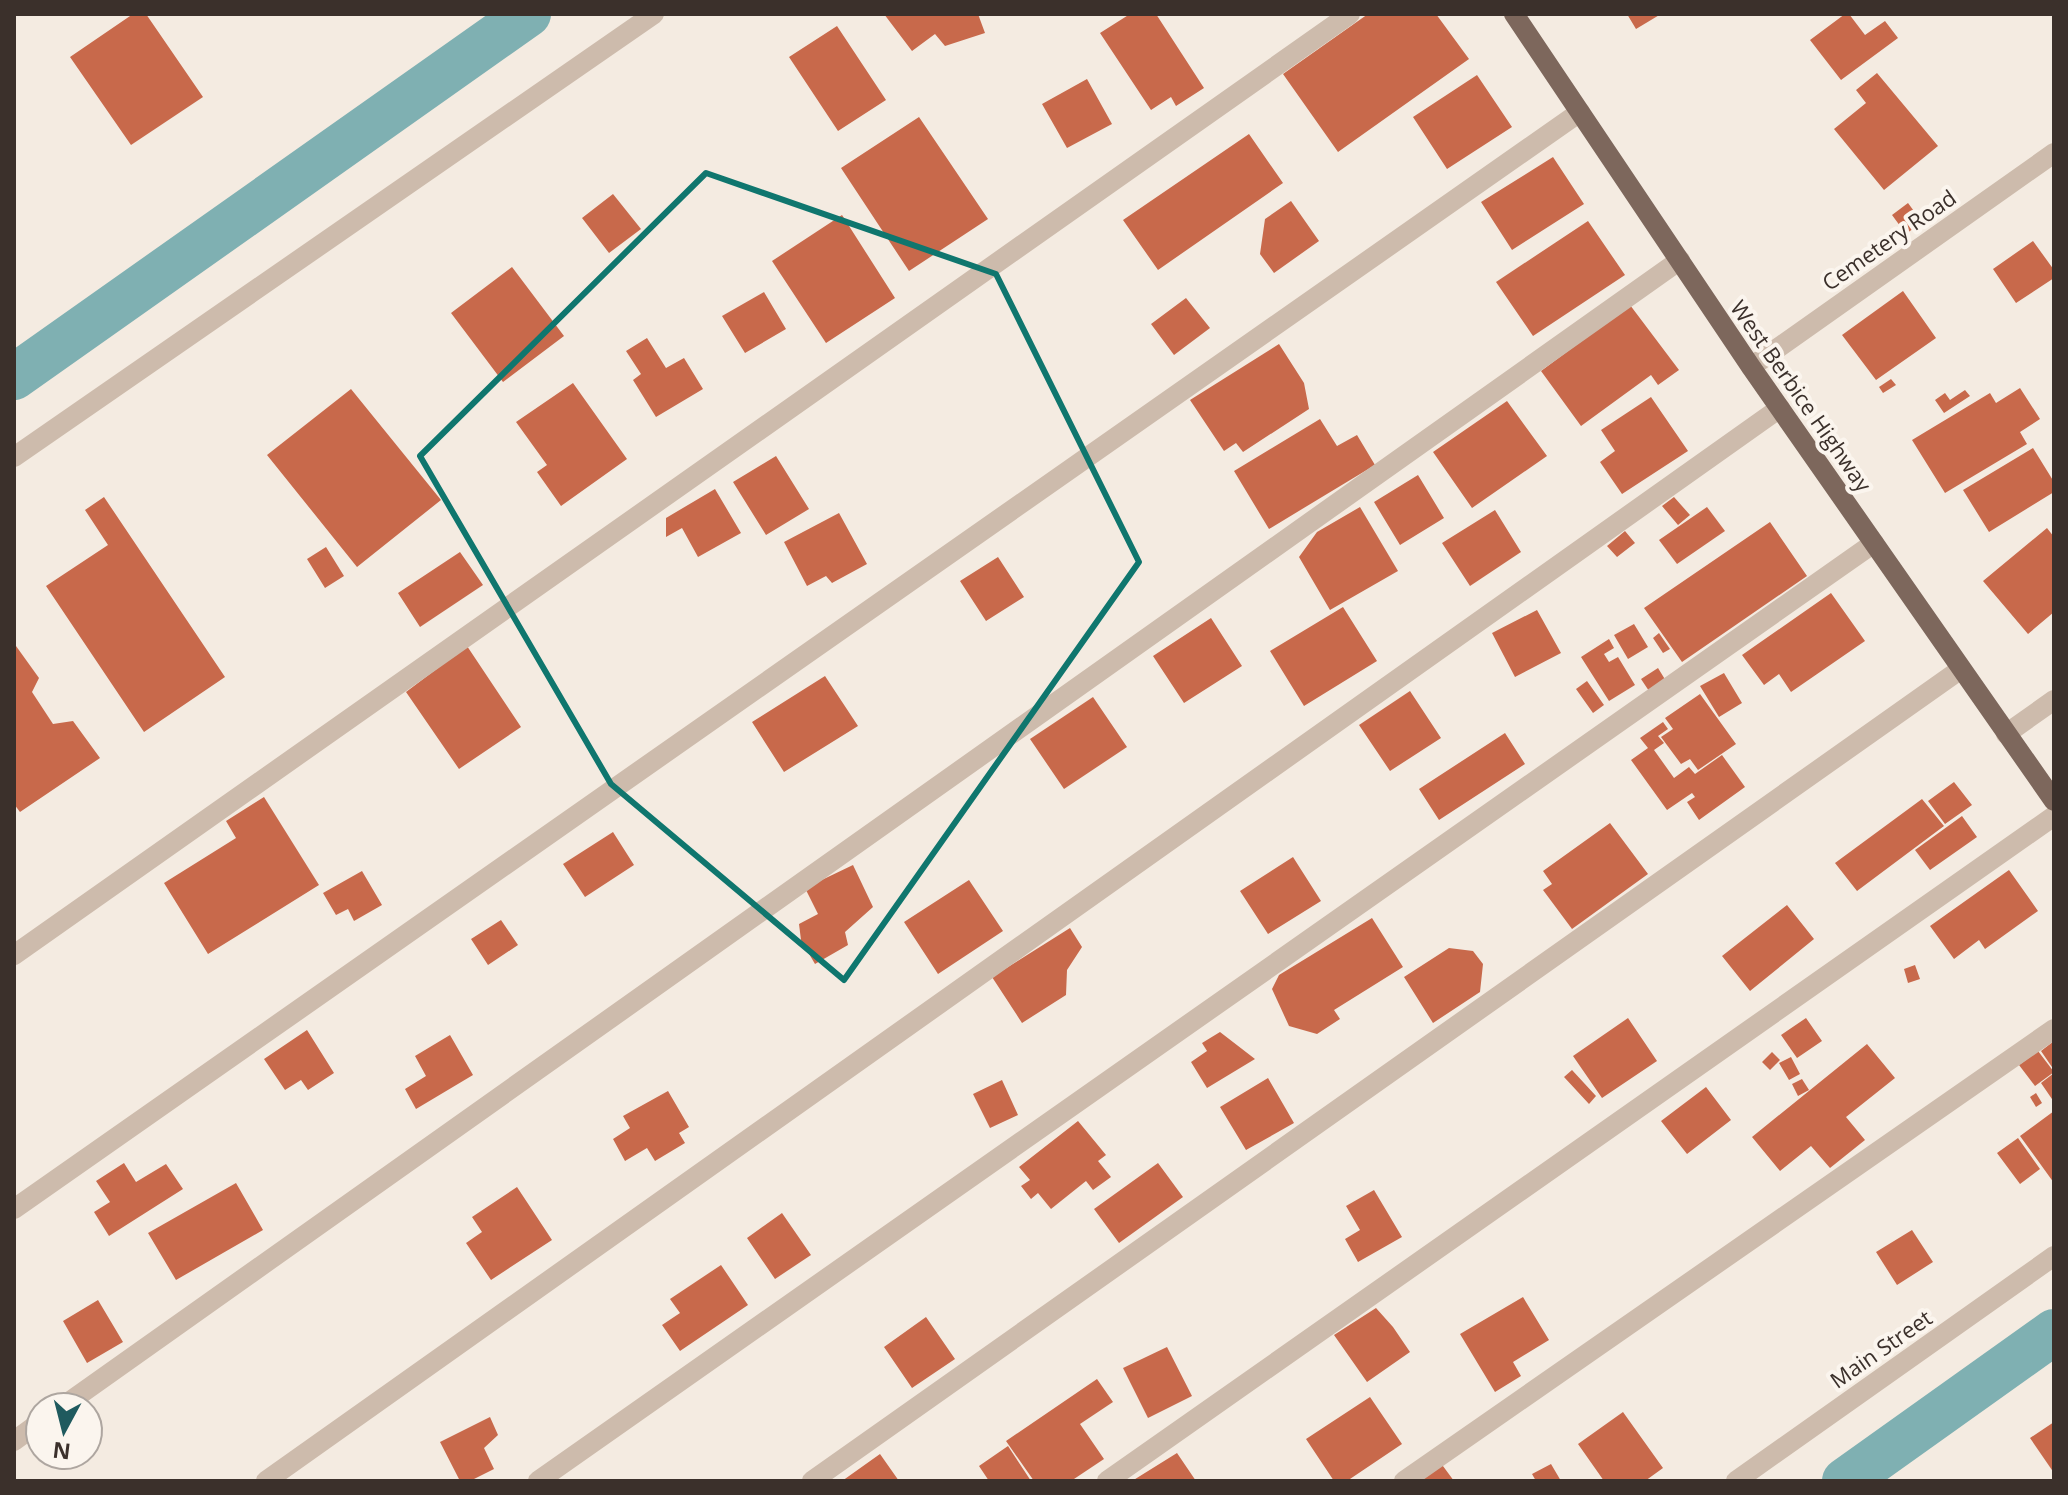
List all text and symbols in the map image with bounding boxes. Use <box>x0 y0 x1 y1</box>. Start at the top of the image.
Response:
street label: Cemetery Road <box>1815 182 1961 297</box>
street label: West Berbice Highway <box>1724 294 1880 498</box>
street label: Main Street <box>1823 1302 1938 1394</box>
north arrow <box>24 1391 104 1471</box>
text: N <box>51 1436 72 1468</box>

